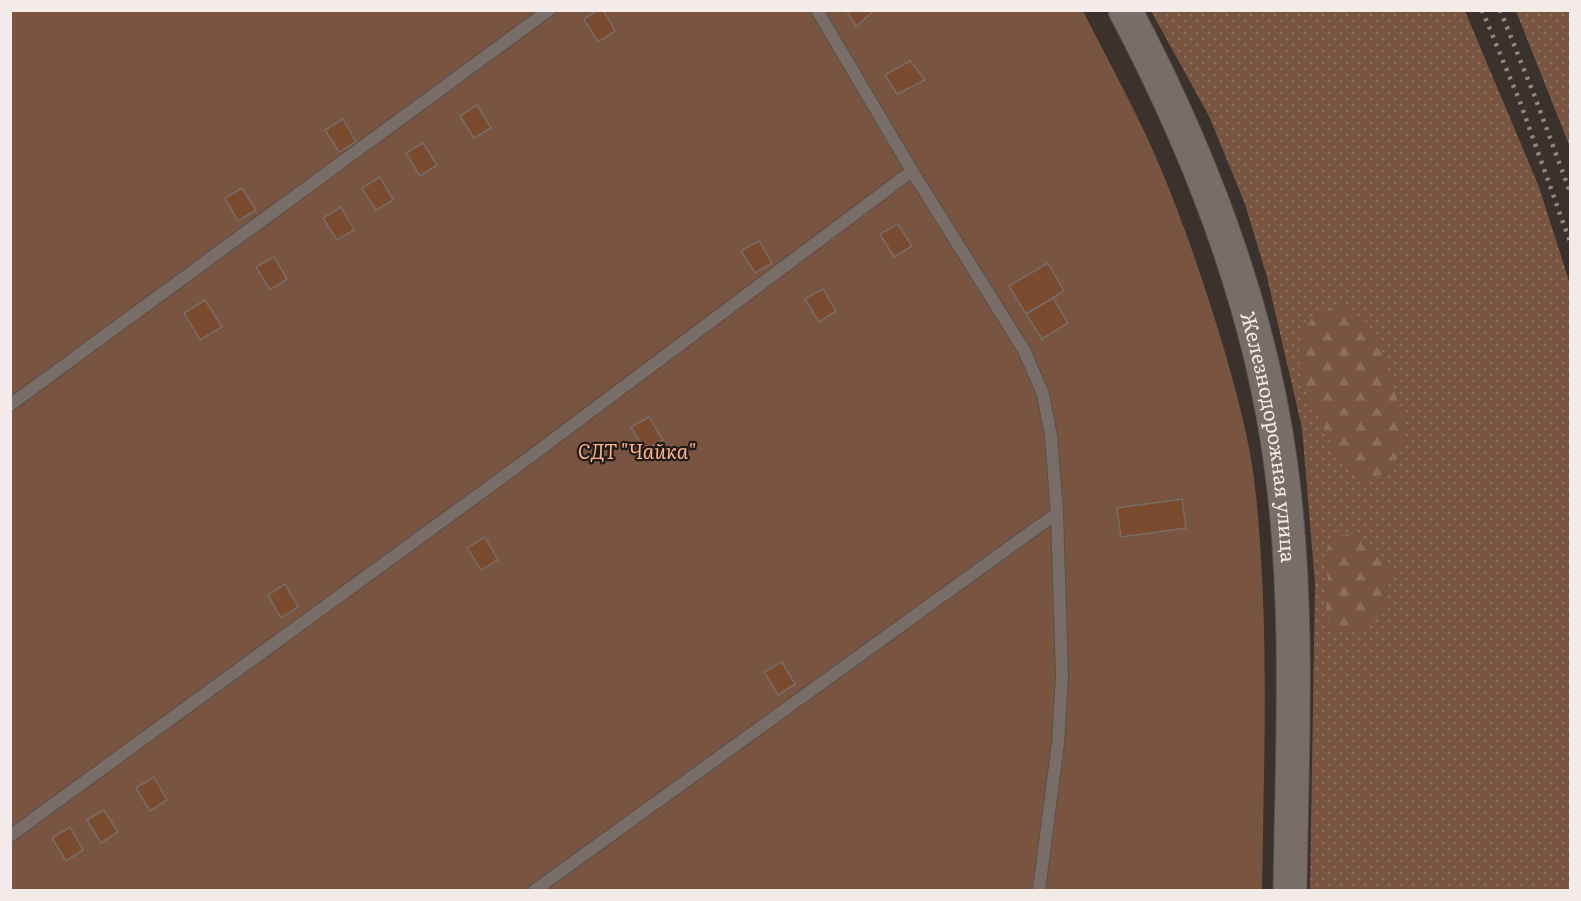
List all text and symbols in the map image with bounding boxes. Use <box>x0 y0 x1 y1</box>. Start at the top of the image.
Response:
street label: Железнодорожная улица <box>1234 308 1305 564</box>
park label: СДТ "Чайка" <box>578 435 696 465</box>

